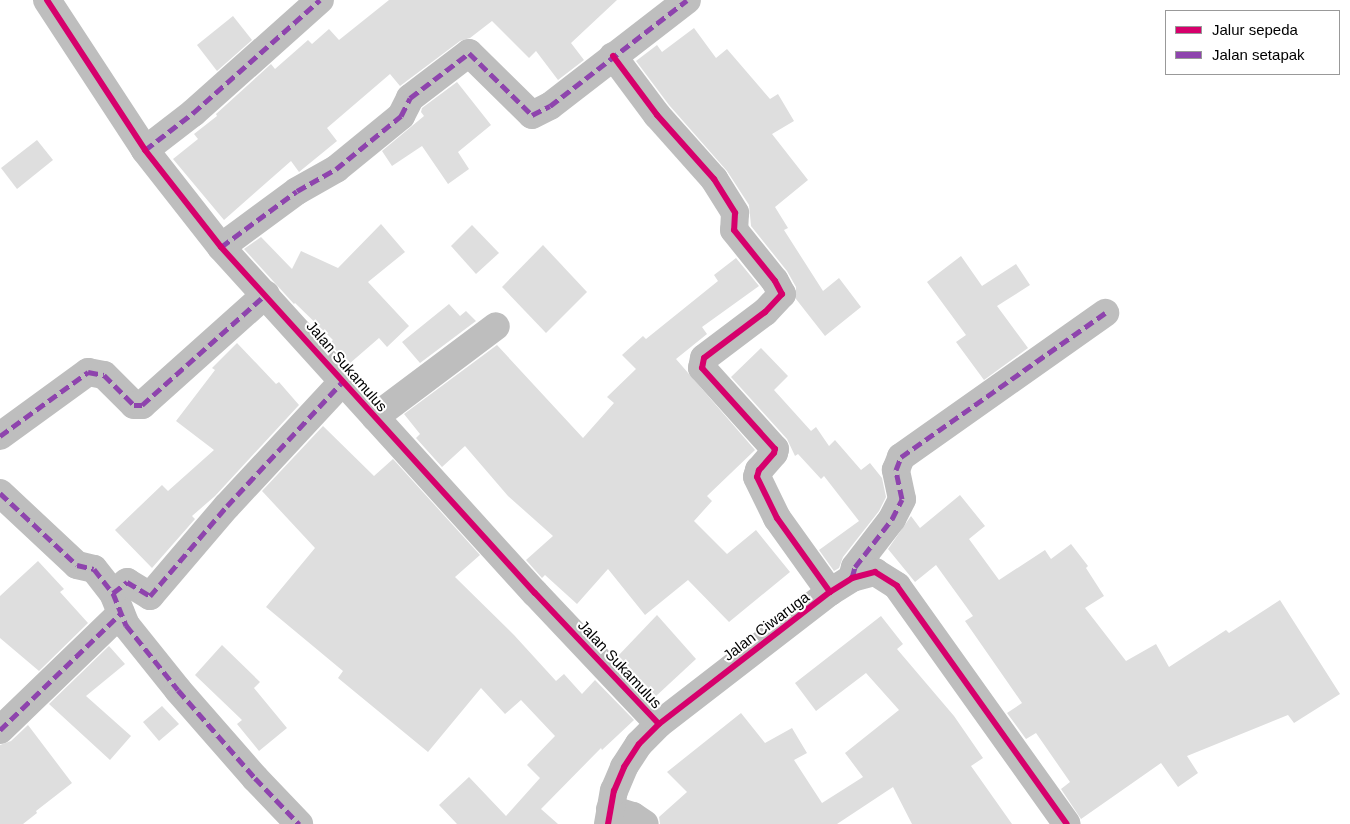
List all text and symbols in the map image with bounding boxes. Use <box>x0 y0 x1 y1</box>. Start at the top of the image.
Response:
legend <box>1165 10 1340 75</box>
text: Jalur sepeda <box>1212 21 1298 38</box>
text: Jalan setapak <box>1212 46 1305 63</box>
street label: Jalan Sukamulus <box>303 317 391 415</box>
street label: Jalan Ciwaruga <box>719 588 813 664</box>
street label: Jalan Sukamulus <box>574 616 666 712</box>

